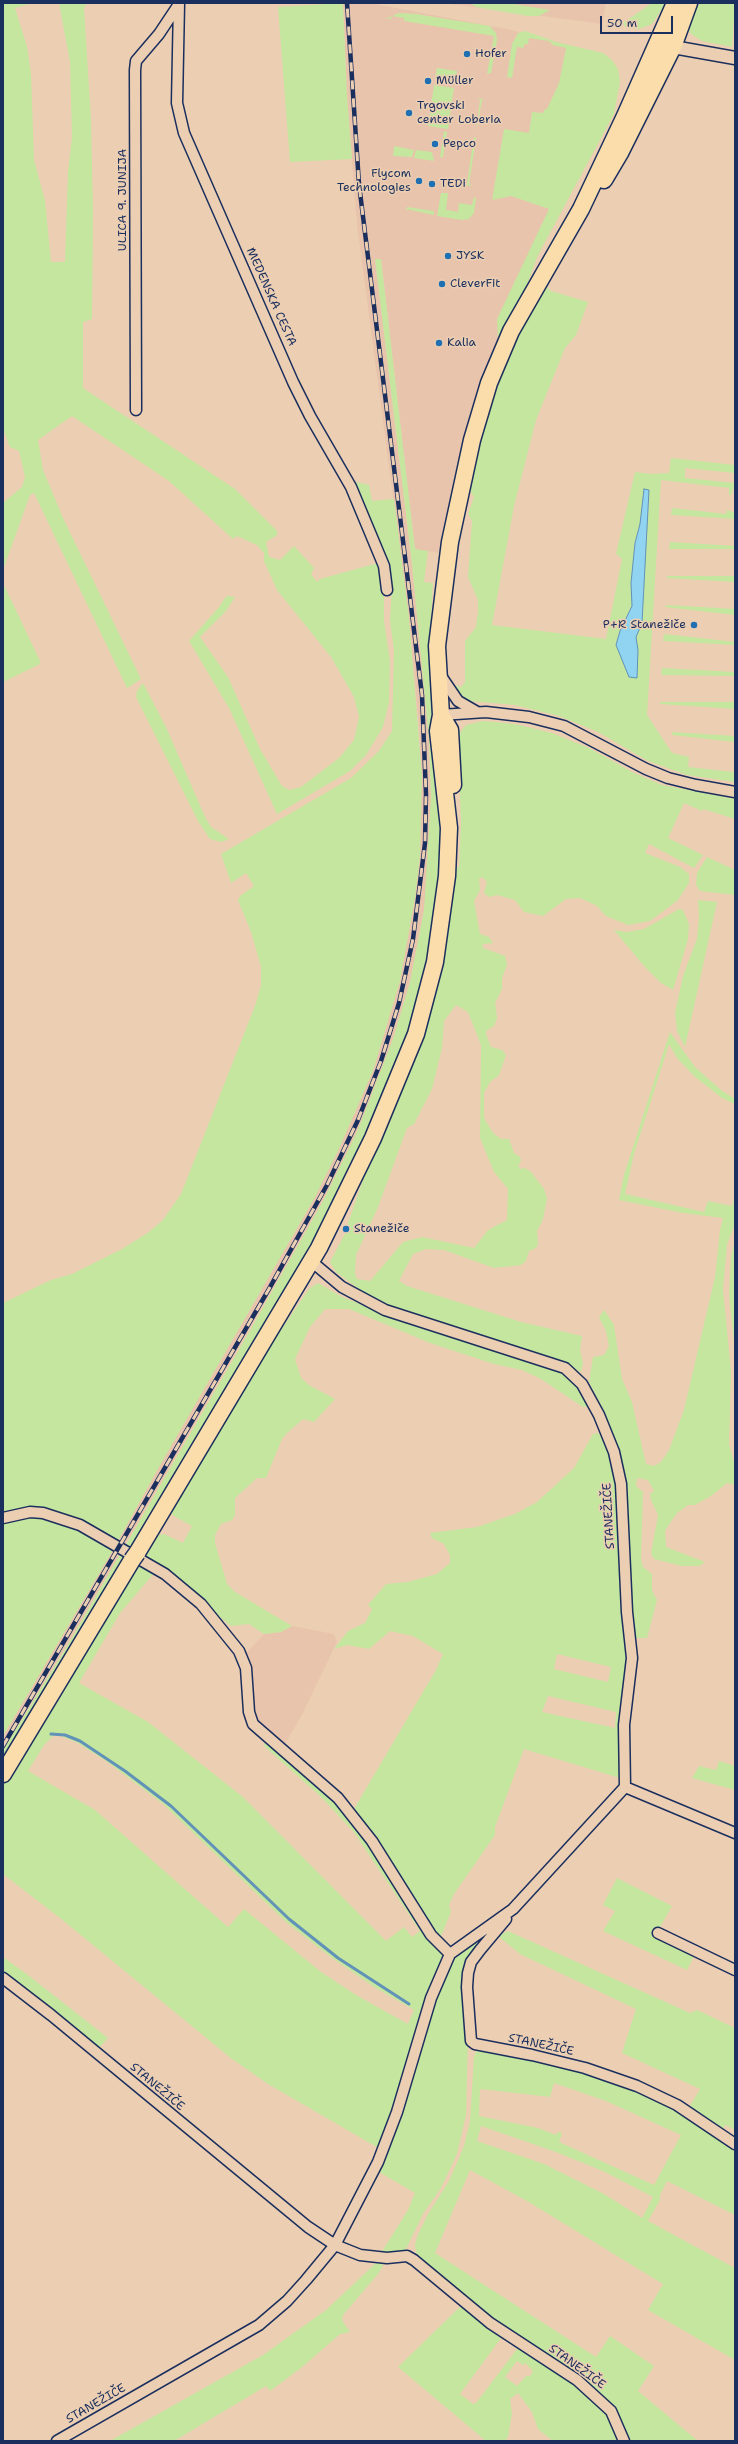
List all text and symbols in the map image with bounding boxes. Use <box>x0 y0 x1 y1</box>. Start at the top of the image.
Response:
scale bar <box>602 8 675 34</box>
text: 50 m <box>607 15 637 31</box>
place label: Hofer <box>475 47 507 61</box>
marker: Hofer <box>462 49 472 59</box>
place label: Müller <box>436 74 474 88</box>
marker: Müller <box>423 76 433 86</box>
place label: Trgovski center Loberia <box>417 99 501 127</box>
marker: Trgovski center Loberia <box>404 108 414 118</box>
place label: Pepco <box>443 137 476 151</box>
marker: Pepco <box>430 139 440 149</box>
street label: ULICA 9. JUNIJA <box>116 149 130 251</box>
place label: Flycom Technologies <box>337 167 411 195</box>
marker: Flycom Technologies <box>414 176 424 186</box>
place label: TEDi <box>440 177 466 191</box>
marker: TEDi <box>427 179 437 189</box>
street label: MEDENSKA CESTA <box>243 246 299 348</box>
place label: JYSK <box>456 249 485 263</box>
marker: JYSK <box>443 251 453 261</box>
place label: CleverFit <box>450 277 501 291</box>
marker: CleverFit <box>437 279 447 289</box>
place label: Kalia <box>447 336 476 350</box>
marker: Kalia <box>434 338 444 348</box>
place label: P+R Stanežiče <box>603 618 686 632</box>
marker: P+R Stanežiče <box>689 620 699 630</box>
place label: Stanežiče <box>354 1222 410 1236</box>
marker: Stanežiče <box>341 1224 351 1234</box>
street label: STANEŽIČE <box>600 1482 618 1550</box>
street label: STANEŽIČE <box>507 2031 575 2059</box>
street label: STANEŽIČE <box>127 2060 187 2114</box>
street label: STANEŽIČE <box>546 2342 608 2392</box>
street label: STANEŽIČE <box>64 2381 128 2427</box>

